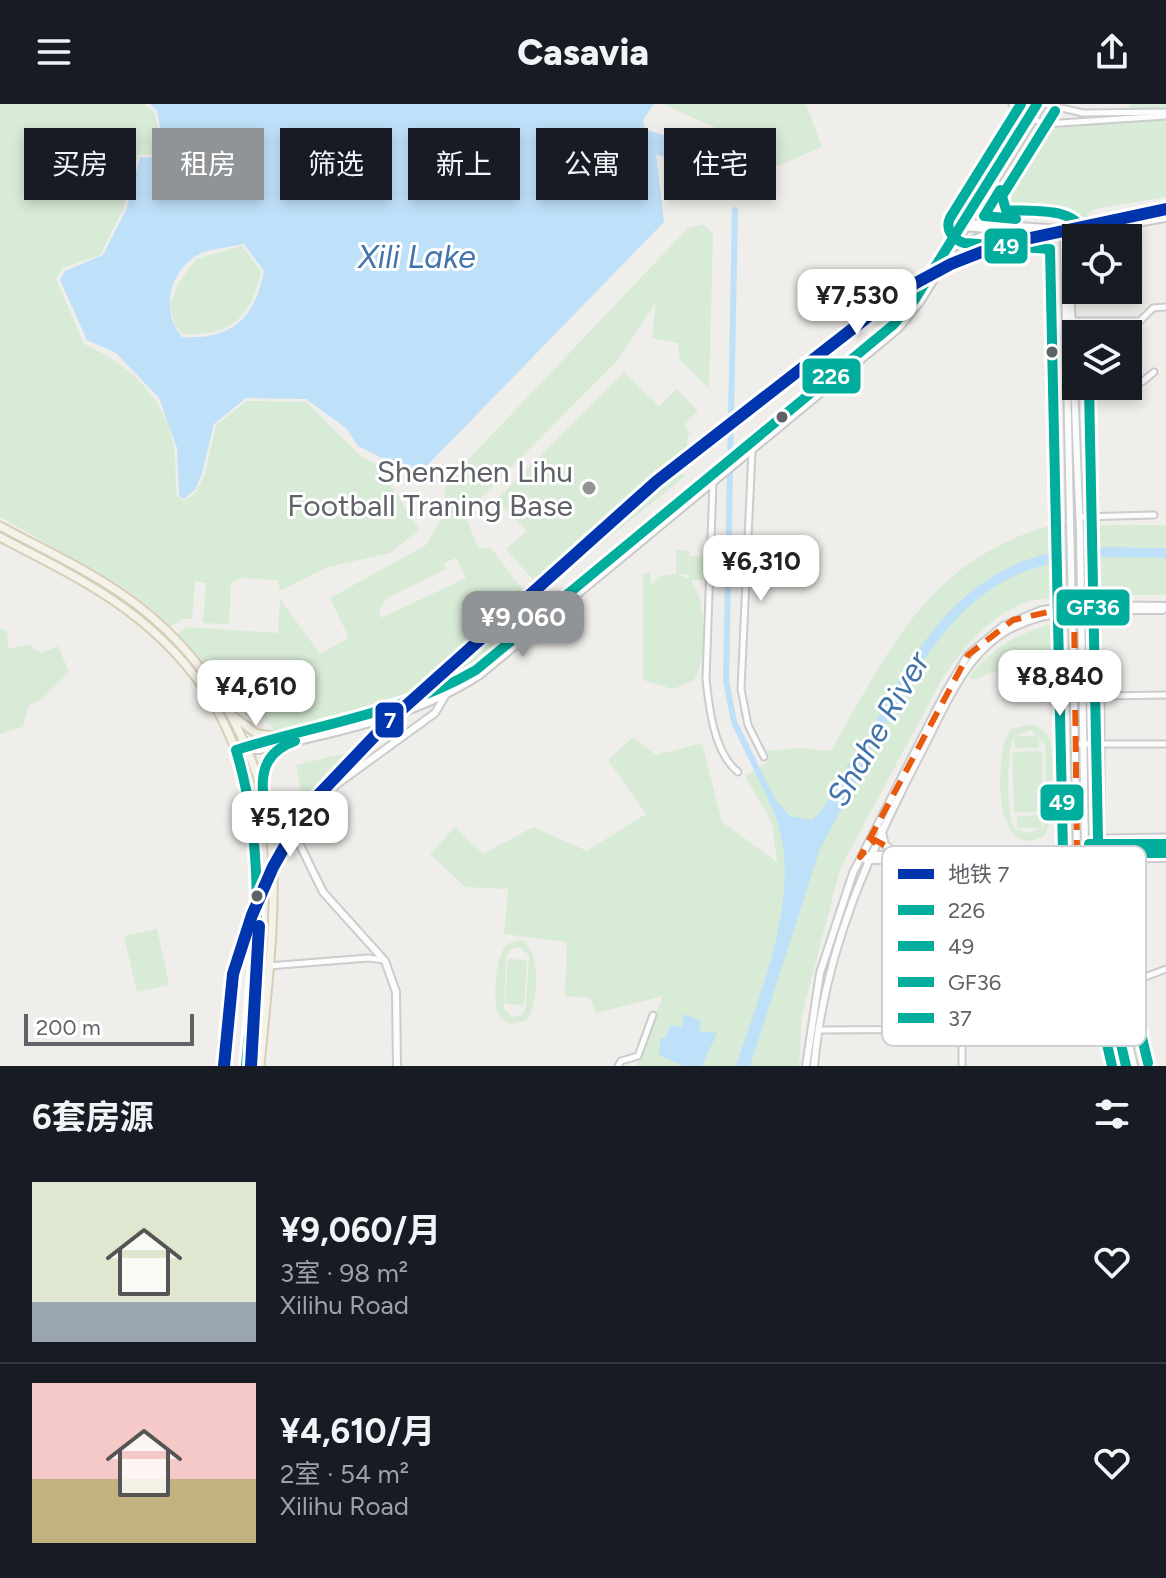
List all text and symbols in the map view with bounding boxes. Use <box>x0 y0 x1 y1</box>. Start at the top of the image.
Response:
icon: menu <box>32 30 76 74</box>
icon: share <box>1090 30 1134 74</box>
text: Casavia <box>517 31 649 74</box>
chip: 买房 <box>24 128 136 200</box>
chip: 租房 <box>152 128 264 200</box>
chip: 筛选 <box>280 128 392 200</box>
chip: 新上 <box>408 128 520 200</box>
chip: 公寓 <box>536 128 648 200</box>
chip: 住宅 <box>664 128 776 200</box>
map controls <box>1062 224 1142 400</box>
button: locate <box>1062 224 1142 304</box>
line badge: 49 <box>983 227 1029 265</box>
text: 49 <box>993 233 1019 260</box>
water label: Xili Lake <box>356 238 476 276</box>
pin: ¥7,530 <box>792 269 922 337</box>
text: ¥7,530 <box>815 279 899 311</box>
button: layers <box>1062 320 1142 400</box>
unlabelled marker <box>1044 344 1060 360</box>
line badge: 226 <box>801 357 862 395</box>
text: 226 <box>812 363 850 390</box>
unlabelled marker <box>774 409 790 425</box>
place label: Shenzhen Lihu Football Traning Base <box>287 453 573 524</box>
marker: Shenzhen Lihu Football Traning Base <box>580 479 598 497</box>
pin: ¥6,310 <box>696 535 826 603</box>
text: ¥6,310 <box>721 545 801 577</box>
line badge: GF36 <box>1055 588 1131 627</box>
pin: ¥9,060 <box>458 591 588 659</box>
text: GF36 <box>1066 594 1120 621</box>
text: ¥9,060 <box>480 601 566 633</box>
water label: Shahe River <box>819 644 938 813</box>
pin: ¥8,840 <box>995 650 1125 718</box>
pin: ¥4,610 <box>191 660 321 728</box>
text: ¥8,840 <box>1016 660 1104 692</box>
text: ¥4,610 <box>215 670 297 702</box>
line badge: 7 <box>374 701 405 739</box>
text: 7 <box>384 707 396 734</box>
line badge: 49 <box>1039 783 1085 822</box>
text: 49 <box>1049 789 1075 816</box>
pin: ¥5,120 <box>225 791 355 859</box>
text: ¥5,120 <box>250 801 330 833</box>
legend <box>882 846 1146 1046</box>
text: 地铁 7 <box>948 861 1009 888</box>
unlabelled marker <box>249 888 265 904</box>
text: 226 <box>948 897 985 924</box>
text: 49 <box>948 933 974 960</box>
text: GF36 <box>948 969 1001 996</box>
text: 37 <box>948 1005 972 1032</box>
scale bar <box>24 1010 194 1046</box>
text: 200 m <box>36 1014 101 1041</box>
icon: filters <box>1090 1092 1134 1136</box>
text: 6套房源 <box>32 1097 154 1138</box>
text: ¥9,060/月 <box>280 1210 441 1251</box>
icon: home <box>96 1214 192 1310</box>
icon: heart <box>1090 1240 1134 1284</box>
text: 3室 · 98 m² <box>280 1257 408 1289</box>
text: Xilihu Road <box>280 1289 409 1321</box>
text: ¥4,610/月 <box>280 1411 435 1452</box>
icon: home <box>96 1415 192 1511</box>
icon: heart <box>1090 1441 1134 1485</box>
text: 2室 · 54 m² <box>280 1458 409 1490</box>
text: Xilihu Road <box>280 1490 409 1522</box>

